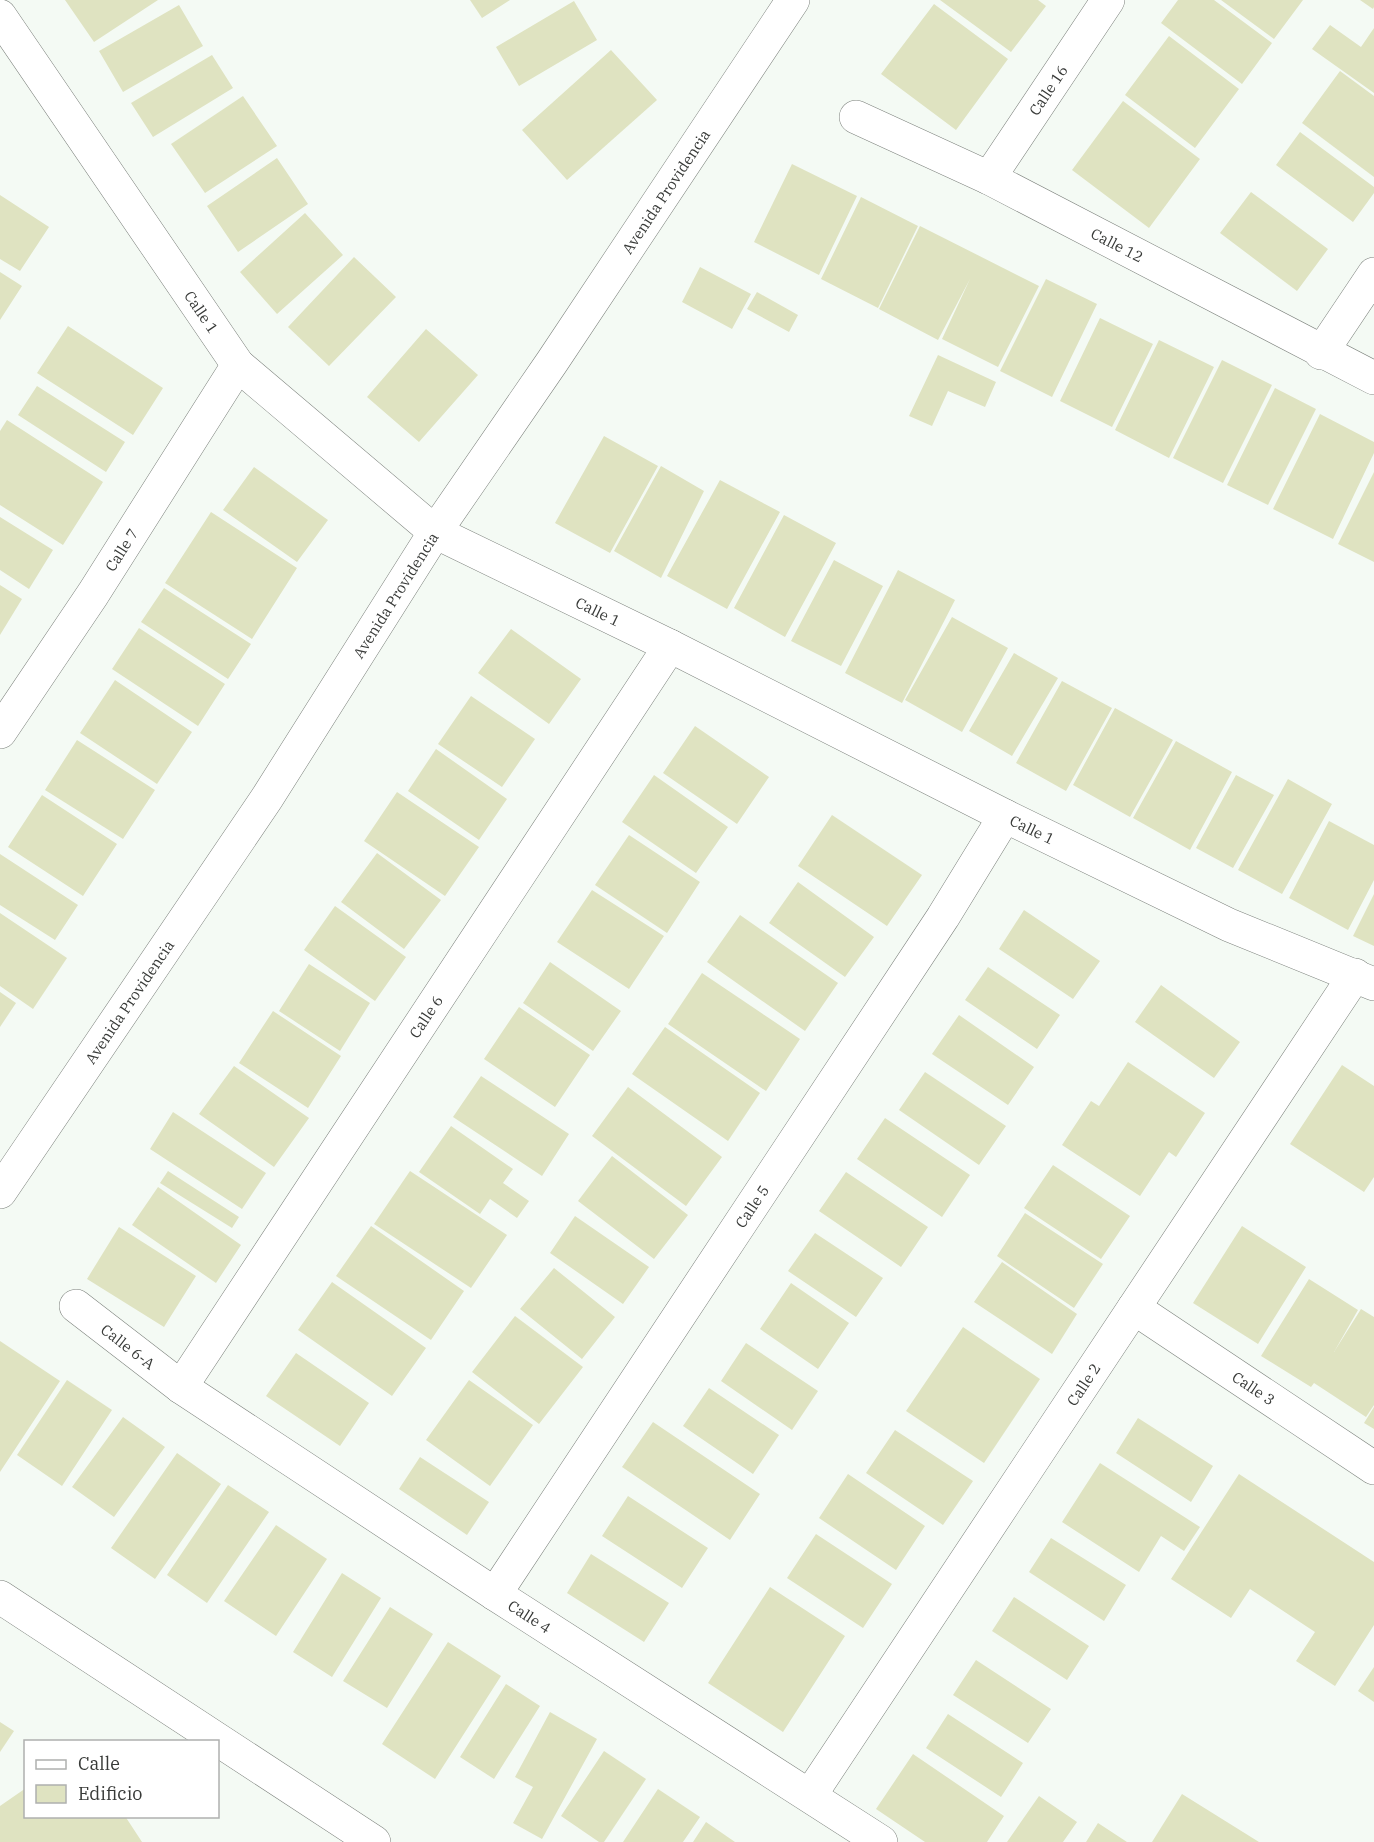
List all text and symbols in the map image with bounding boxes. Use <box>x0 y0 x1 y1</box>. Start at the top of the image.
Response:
street label: Calle 16 <box>1024 61 1071 119</box>
street label: Avenida Providencia <box>617 126 714 257</box>
street label: Calle 12 <box>1088 223 1147 266</box>
street label: Calle 1 <box>181 287 223 337</box>
street label: Calle 7 <box>100 524 142 575</box>
street label: Avenida Providencia <box>348 529 442 662</box>
street label: Calle 1 <box>573 592 624 630</box>
street label: Calle 1 <box>1007 810 1058 848</box>
street label: Avenida Providencia <box>80 936 178 1067</box>
street label: Calle 6 <box>405 991 447 1041</box>
street label: Calle 5 <box>731 1181 773 1231</box>
street label: Calle 6-A <box>97 1319 160 1374</box>
street label: Calle 2 <box>1062 1359 1104 1409</box>
street label: Calle 3 <box>1229 1367 1279 1409</box>
street label: Calle 4 <box>505 1596 555 1637</box>
legend <box>24 1740 219 1818</box>
text: Calle <box>78 1752 120 1775</box>
text: Edificio <box>78 1782 142 1805</box>

